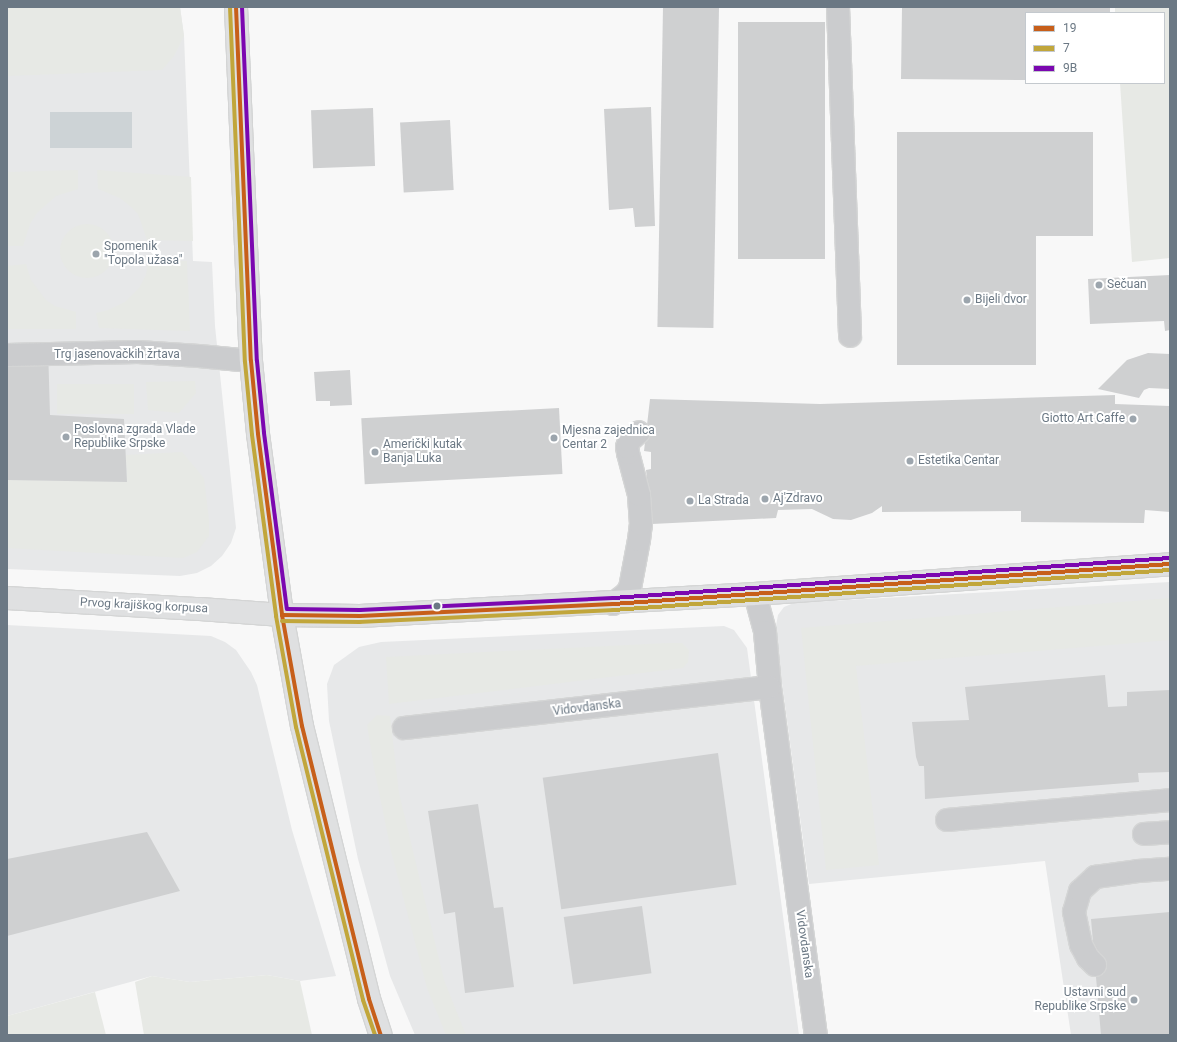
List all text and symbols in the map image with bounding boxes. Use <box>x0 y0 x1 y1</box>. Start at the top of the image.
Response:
legend <box>1025 12 1165 84</box>
text: 19 <box>1063 21 1077 35</box>
text: 7 <box>1063 41 1070 55</box>
text: 9B <box>1063 61 1077 75</box>
place label: Spomenik "Topola užasa" <box>104 240 183 268</box>
marker: Spomenik "Topola užasa" <box>91 249 101 259</box>
place label: Sečuan <box>1107 278 1147 292</box>
marker: Sečuan <box>1094 280 1104 290</box>
place label: Bijeli dvor <box>975 293 1027 307</box>
marker: Bijeli dvor <box>962 295 972 305</box>
street label: Trg jasenovačkih žrtava <box>54 348 180 362</box>
place label: Giotto Art Caffe <box>1042 412 1125 426</box>
marker: Giotto Art Caffe <box>1128 414 1138 424</box>
place label: Poslovna zgrada Vlade Republike Srpske <box>74 423 196 451</box>
place label: Mjesna zajednica Centar 2 <box>562 424 655 452</box>
marker: Poslovna zgrada Vlade Republike Srpske <box>61 432 71 442</box>
marker: Mjesna zajednica Centar 2 <box>549 433 559 443</box>
place label: Američki kutak Banja Luka <box>383 438 462 466</box>
marker: Američki kutak Banja Luka <box>370 447 380 457</box>
place label: Estetika Centar <box>918 454 999 468</box>
marker: Estetika Centar <box>905 456 915 466</box>
place label: Aj'Zdravo <box>773 492 822 506</box>
place label: La Strada <box>698 494 749 508</box>
marker: Aj'Zdravo <box>760 494 770 504</box>
marker: La Strada <box>685 496 695 506</box>
street label: Prvog krajiškog korpusa <box>80 595 208 617</box>
unlabelled marker <box>432 601 442 611</box>
street label: Vidovdanska <box>552 697 622 719</box>
street label: Vidovdanska <box>792 909 816 979</box>
place label: Ustavni sud Republike Srpske <box>1035 986 1126 1014</box>
marker: Ustavni sud Republike Srpske <box>1129 995 1139 1005</box>

